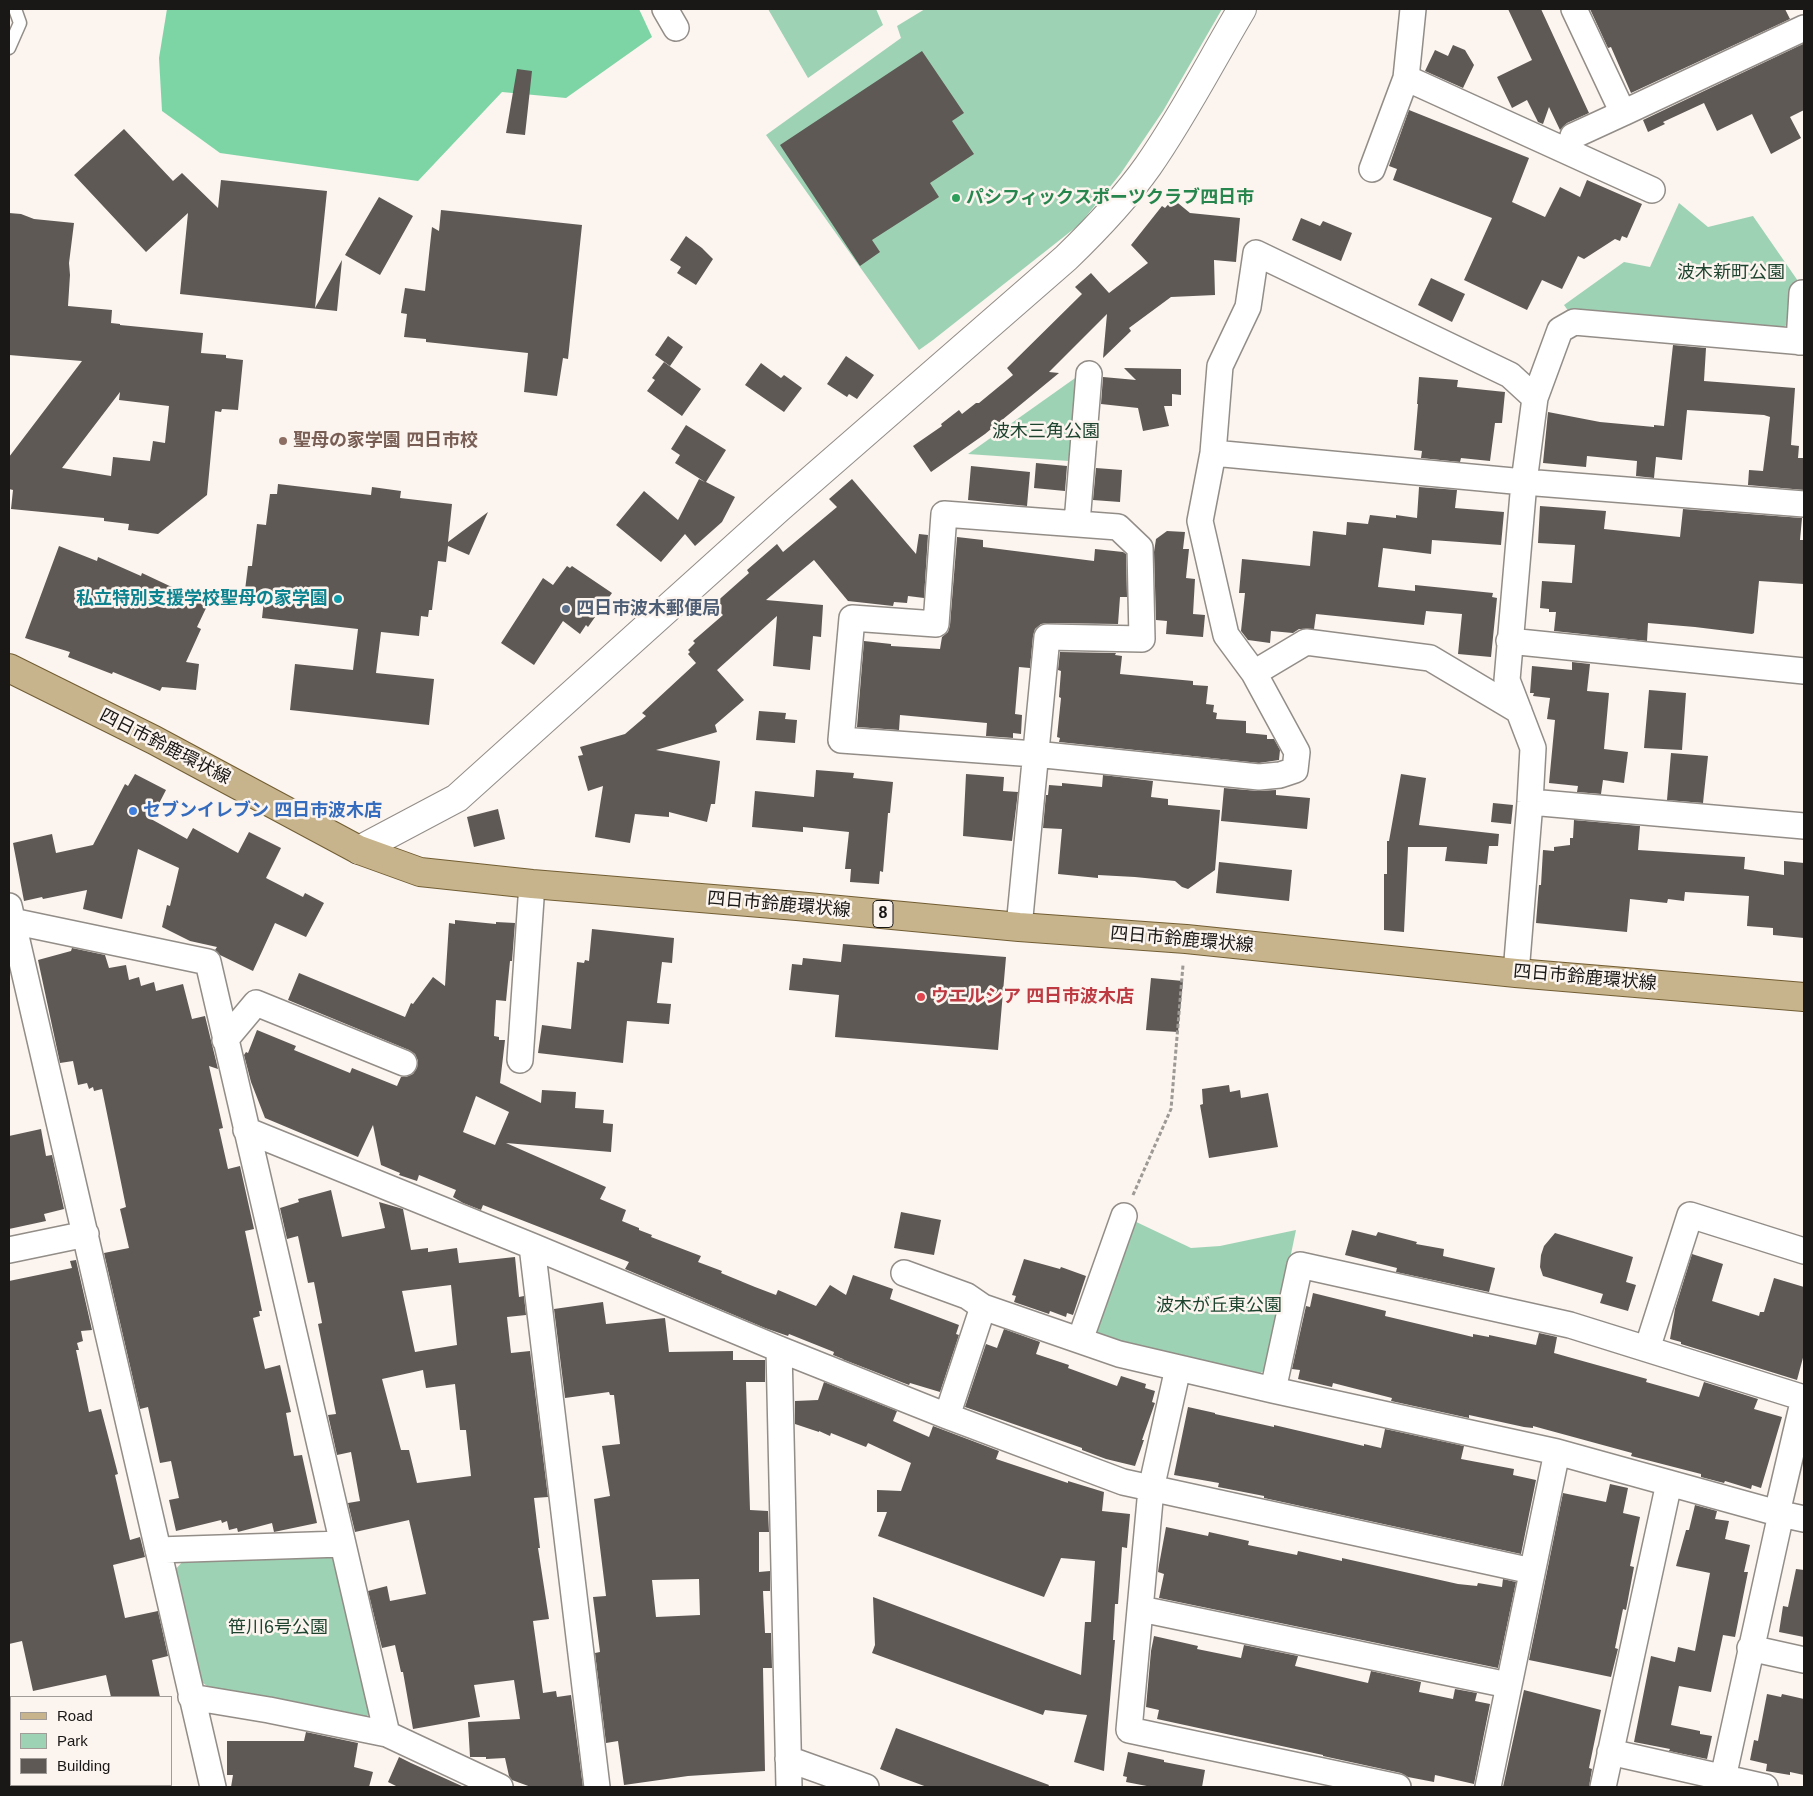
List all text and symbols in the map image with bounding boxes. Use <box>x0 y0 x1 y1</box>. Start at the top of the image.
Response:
place label: パシフィックスポーツクラブ四日市 <box>966 187 1254 209</box>
marker: パシフィックスポーツクラブ四日市 <box>950 192 962 204</box>
park label: 波木新町公園 <box>1677 262 1785 284</box>
park label: 波木三角公園 <box>992 421 1100 443</box>
place label: 聖母の家学園 四日市校 <box>293 430 478 452</box>
marker: 聖母の家学園 四日市校 <box>277 435 289 447</box>
place label: 私立特別支援学校聖母の家学園 <box>76 588 328 610</box>
marker: 私立特別支援学校聖母の家学園 <box>332 593 344 605</box>
place label: 四日市波木郵便局 <box>576 598 720 620</box>
marker: 四日市波木郵便局 <box>560 603 572 615</box>
street label: 四日市鈴鹿環状線 <box>96 705 234 789</box>
place label: セブンイレブン 四日市波木店 <box>143 800 382 822</box>
marker: セブンイレブン 四日市波木店 <box>127 805 139 817</box>
street label: 四日市鈴鹿環状線 <box>706 888 852 922</box>
road number: 8 <box>873 901 893 928</box>
street label: 四日市鈴鹿環状線 <box>1109 923 1255 957</box>
street label: 四日市鈴鹿環状線 <box>1512 961 1658 995</box>
place label: ウエルシア 四日市波木店 <box>931 986 1134 1008</box>
marker: ウエルシア 四日市波木店 <box>915 991 927 1003</box>
park label: 波木が丘東公園 <box>1156 1295 1282 1317</box>
park label: 笹川6号公園 <box>228 1617 328 1639</box>
legend <box>10 1696 172 1786</box>
text: Road <box>57 1707 93 1724</box>
text: Park <box>57 1732 88 1749</box>
text: Building <box>57 1757 110 1774</box>

